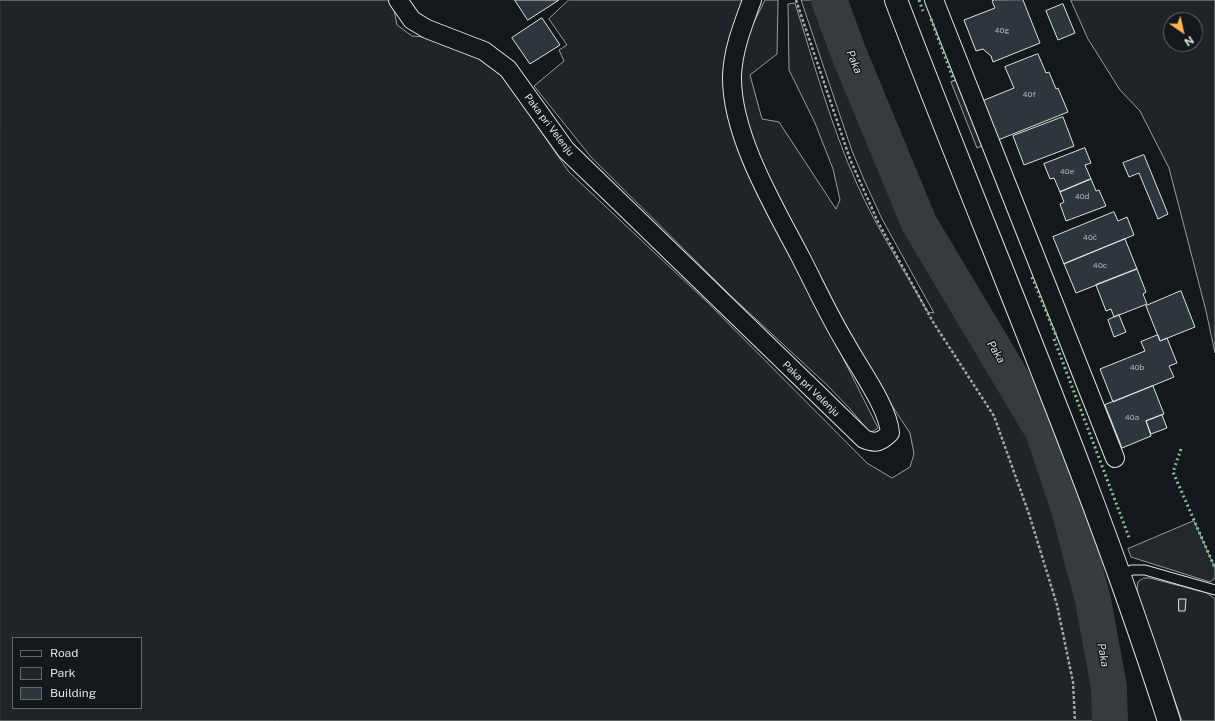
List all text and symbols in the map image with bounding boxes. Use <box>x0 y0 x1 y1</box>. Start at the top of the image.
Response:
north arrow <box>1163 12 1203 52</box>
house number: 40g <box>995 26 1009 36</box>
text: N <box>1182 34 1196 48</box>
water label: Paka <box>843 48 865 76</box>
house number: 40f <box>1022 90 1036 100</box>
street label: Paka pri Velenju <box>522 92 576 158</box>
house number: 40e <box>1060 167 1074 177</box>
house number: 40d <box>1075 192 1089 202</box>
house number: 40č <box>1083 233 1097 243</box>
house number: 40c <box>1093 261 1107 271</box>
water label: Paka <box>984 338 1008 366</box>
street label: Paka pri Velenju <box>780 359 842 419</box>
house number: 40b <box>1130 363 1144 373</box>
house number: 40a <box>1125 413 1139 423</box>
legend <box>12 637 142 709</box>
water label: Paka <box>1094 642 1112 668</box>
text: Road <box>50 646 78 660</box>
text: Park <box>50 666 76 680</box>
text: Building <box>50 686 96 700</box>

